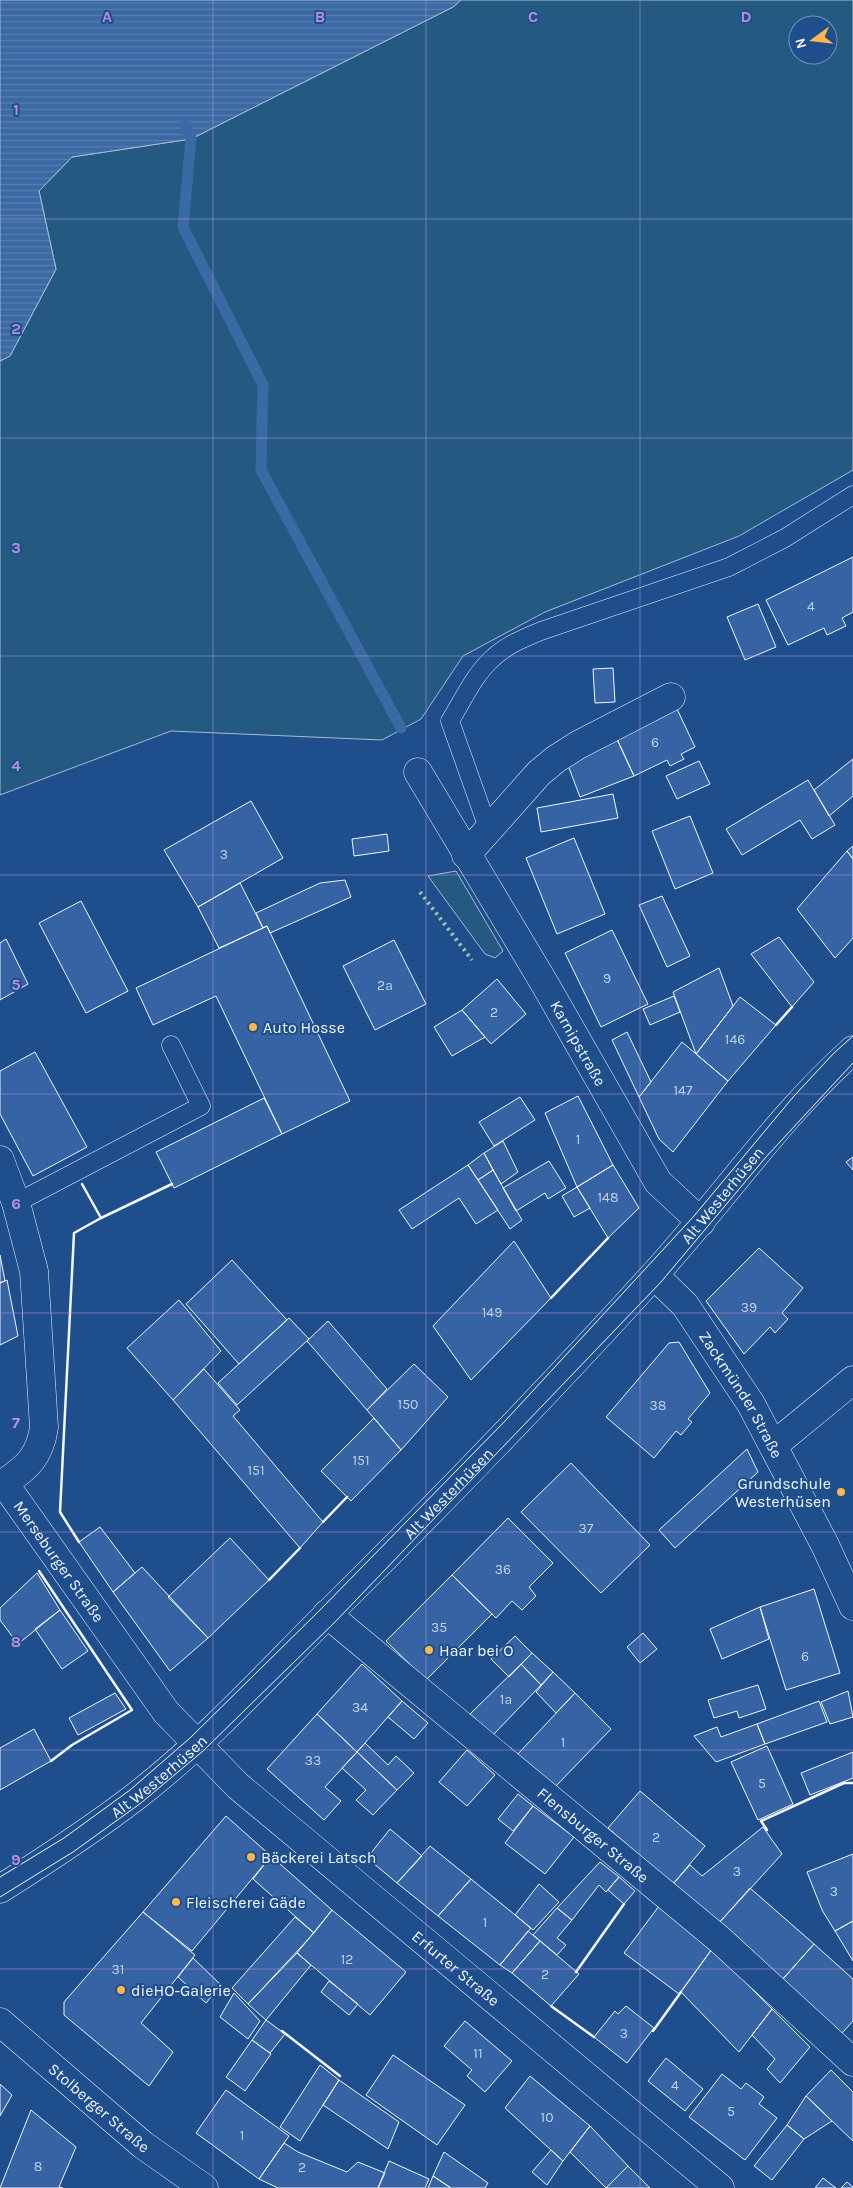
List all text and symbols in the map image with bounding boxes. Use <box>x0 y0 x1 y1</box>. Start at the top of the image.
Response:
text: A <box>102 7 112 26</box>
text: B <box>315 7 325 26</box>
text: C <box>528 7 538 26</box>
text: D <box>741 7 752 26</box>
north arrow <box>788 15 838 65</box>
text: N <box>791 36 810 50</box>
text: 1 <box>13 100 19 119</box>
text: 2 <box>11 319 21 338</box>
text: 3 <box>11 538 21 557</box>
house number: 4 <box>807 598 815 615</box>
house number: 6 <box>651 734 659 751</box>
text: 4 <box>11 756 21 775</box>
house number: 3 <box>220 846 228 863</box>
house number: 9 <box>603 970 611 987</box>
text: 5 <box>11 975 21 994</box>
house number: 2a <box>377 977 393 994</box>
street label: Karnipstraße <box>546 997 610 1089</box>
house number: 2 <box>490 1004 498 1021</box>
place label: Auto Hosse <box>263 1018 345 1037</box>
marker: Auto Hosse <box>247 1021 259 1033</box>
house number: 146 <box>725 1031 745 1048</box>
house number: 147 <box>673 1082 693 1099</box>
house number: 1 <box>576 1131 580 1148</box>
street label: Alt Westerhüsen <box>677 1143 768 1248</box>
house number: 148 <box>597 1189 619 1206</box>
text: 6 <box>11 1194 21 1213</box>
house number: 39 <box>741 1299 757 1316</box>
house number: 149 <box>482 1304 502 1321</box>
street label: Zackmünder Straße <box>695 1328 787 1461</box>
house number: 150 <box>398 1396 418 1413</box>
house number: 38 <box>650 1397 666 1414</box>
text: 7 <box>12 1413 20 1432</box>
street label: Alt Westerhüsen <box>400 1444 497 1543</box>
house number: 151 <box>352 1452 370 1469</box>
house number: 151 <box>247 1462 265 1479</box>
place label: Grundschule Westerhüsen <box>735 1474 831 1511</box>
marker: Grundschule Westerhüsen <box>835 1486 847 1498</box>
street label: Merseburger Straße <box>10 1497 108 1626</box>
house number: 37 <box>579 1520 594 1537</box>
house number: 36 <box>495 1561 511 1578</box>
house number: 35 <box>431 1619 447 1636</box>
text: 8 <box>11 1632 21 1651</box>
place label: Haar bei O <box>439 1641 514 1660</box>
marker: Haar bei O <box>423 1644 435 1656</box>
house number: 6 <box>801 1648 809 1665</box>
house number: 1a <box>500 1691 512 1708</box>
house number: 34 <box>352 1699 368 1716</box>
street label: Alt Westerhüsen <box>107 1731 211 1822</box>
house number: 1 <box>561 1734 565 1751</box>
house number: 33 <box>305 1752 321 1769</box>
house number: 5 <box>758 1775 766 1792</box>
street label: Flensburger Straße <box>533 1784 653 1887</box>
house number: 2 <box>652 1829 660 1846</box>
place label: Bäckerei Latsch <box>261 1848 376 1867</box>
text: 9 <box>11 1850 21 1869</box>
marker: Bäckerei Latsch <box>245 1851 257 1863</box>
house number: 3 <box>733 1863 741 1880</box>
house number: 3 <box>830 1883 838 1900</box>
place label: Fleischerei Gäde <box>186 1893 306 1912</box>
marker: Fleischerei Gäde <box>170 1896 182 1908</box>
house number: 1 <box>483 1914 487 1931</box>
street label: Erfurter Straße <box>408 1926 503 2010</box>
house number: 12 <box>341 1951 353 1968</box>
house number: 31 <box>112 1961 124 1978</box>
house number: 2 <box>541 1966 549 1983</box>
place label: dieHO-Galerie <box>131 1981 231 2000</box>
marker: dieHO-Galerie <box>115 1984 127 1996</box>
house number: 3 <box>620 2025 628 2042</box>
house number: 11 <box>473 2045 483 2062</box>
street label: Stolberger Straße <box>44 2059 153 2157</box>
house number: 4 <box>671 2077 679 2094</box>
house number: 5 <box>727 2103 735 2120</box>
house number: 10 <box>541 2109 553 2126</box>
house number: 1 <box>240 2127 244 2144</box>
house number: 8 <box>34 2158 42 2175</box>
house number: 2 <box>298 2159 306 2176</box>

